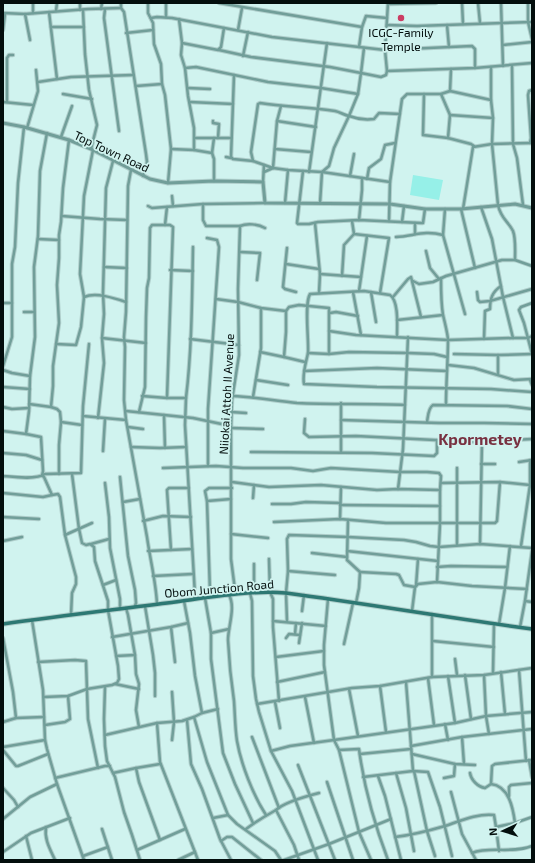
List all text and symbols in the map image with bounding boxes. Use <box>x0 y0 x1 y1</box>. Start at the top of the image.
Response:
marker: ICGC-Family Temple <box>396 13 406 23</box>
place label: ICGC-Family Temple <box>368 25 434 53</box>
street label: Top Town Road <box>72 127 152 175</box>
street label: Niiokai Attoh II Avenue <box>216 333 236 455</box>
district label: Kpormetey <box>438 429 522 449</box>
street label: Obom Junction Road <box>164 576 274 600</box>
north arrow <box>483 811 523 851</box>
text: N <box>486 827 499 836</box>

